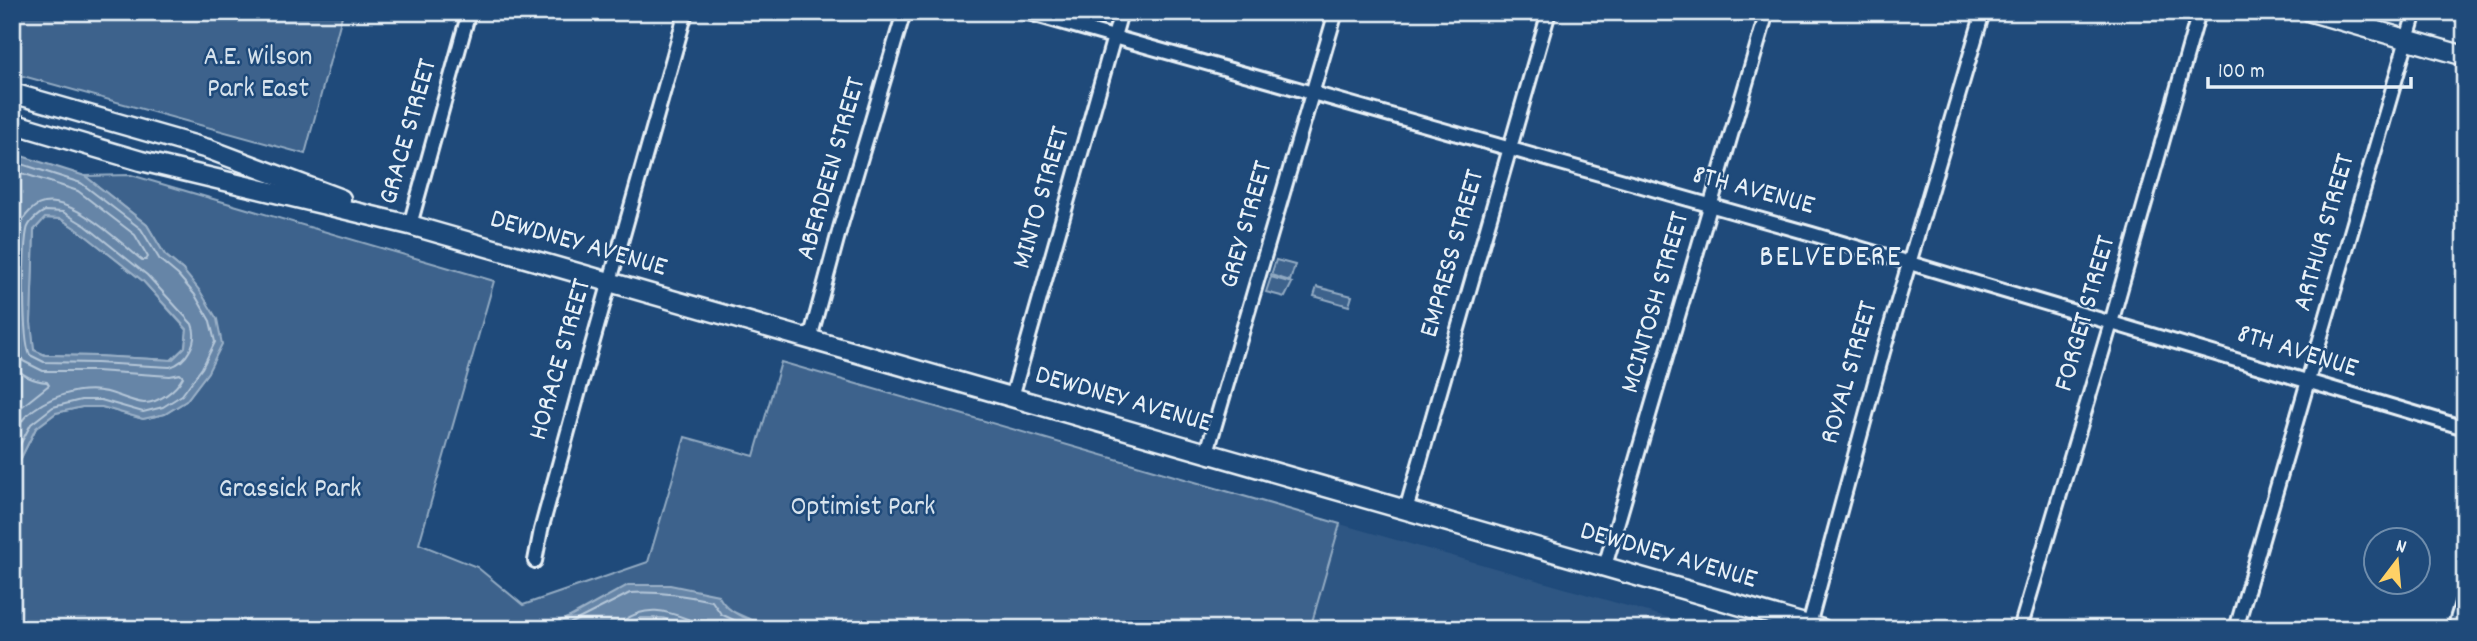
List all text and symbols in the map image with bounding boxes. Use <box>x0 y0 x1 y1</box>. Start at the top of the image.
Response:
park label: A.E. Wilson Park East <box>204 39 312 111</box>
scale bar <box>2208 46 2410 90</box>
street label: GRACE STREET <box>370 54 450 210</box>
text: 100 m <box>2218 58 2265 88</box>
street label: ABERDEEN STREET <box>788 73 878 265</box>
street label: MINTO STREET <box>1004 122 1082 274</box>
street label: ARTHUR STREET <box>2284 150 2368 316</box>
street label: GREY STREET <box>1211 157 1285 293</box>
street label: 8TH AVENUE <box>1688 157 1819 228</box>
street label: EMPRESS STREET <box>1411 165 1497 343</box>
street label: DEWDNEY AVENUE <box>485 201 671 289</box>
street label: MCINTOSH STREET <box>1612 208 1702 398</box>
street label: FORGET STREET <box>2046 231 2128 397</box>
district label: BELVEDERE <box>1759 238 1903 281</box>
street label: HORACE STREET <box>520 275 604 445</box>
street label: ROYAL STREET <box>1812 297 1890 449</box>
street label: 8TH AVENUE <box>2232 316 2363 390</box>
street label: DEWDNEY AVENUE <box>1030 357 1216 445</box>
park label: Grassick Park <box>218 471 362 511</box>
park label: Optimist Park <box>790 489 936 529</box>
street label: DEWDNEY AVENUE <box>1575 513 1761 601</box>
north arrow <box>2362 526 2432 596</box>
text: N <box>2392 534 2409 562</box>

